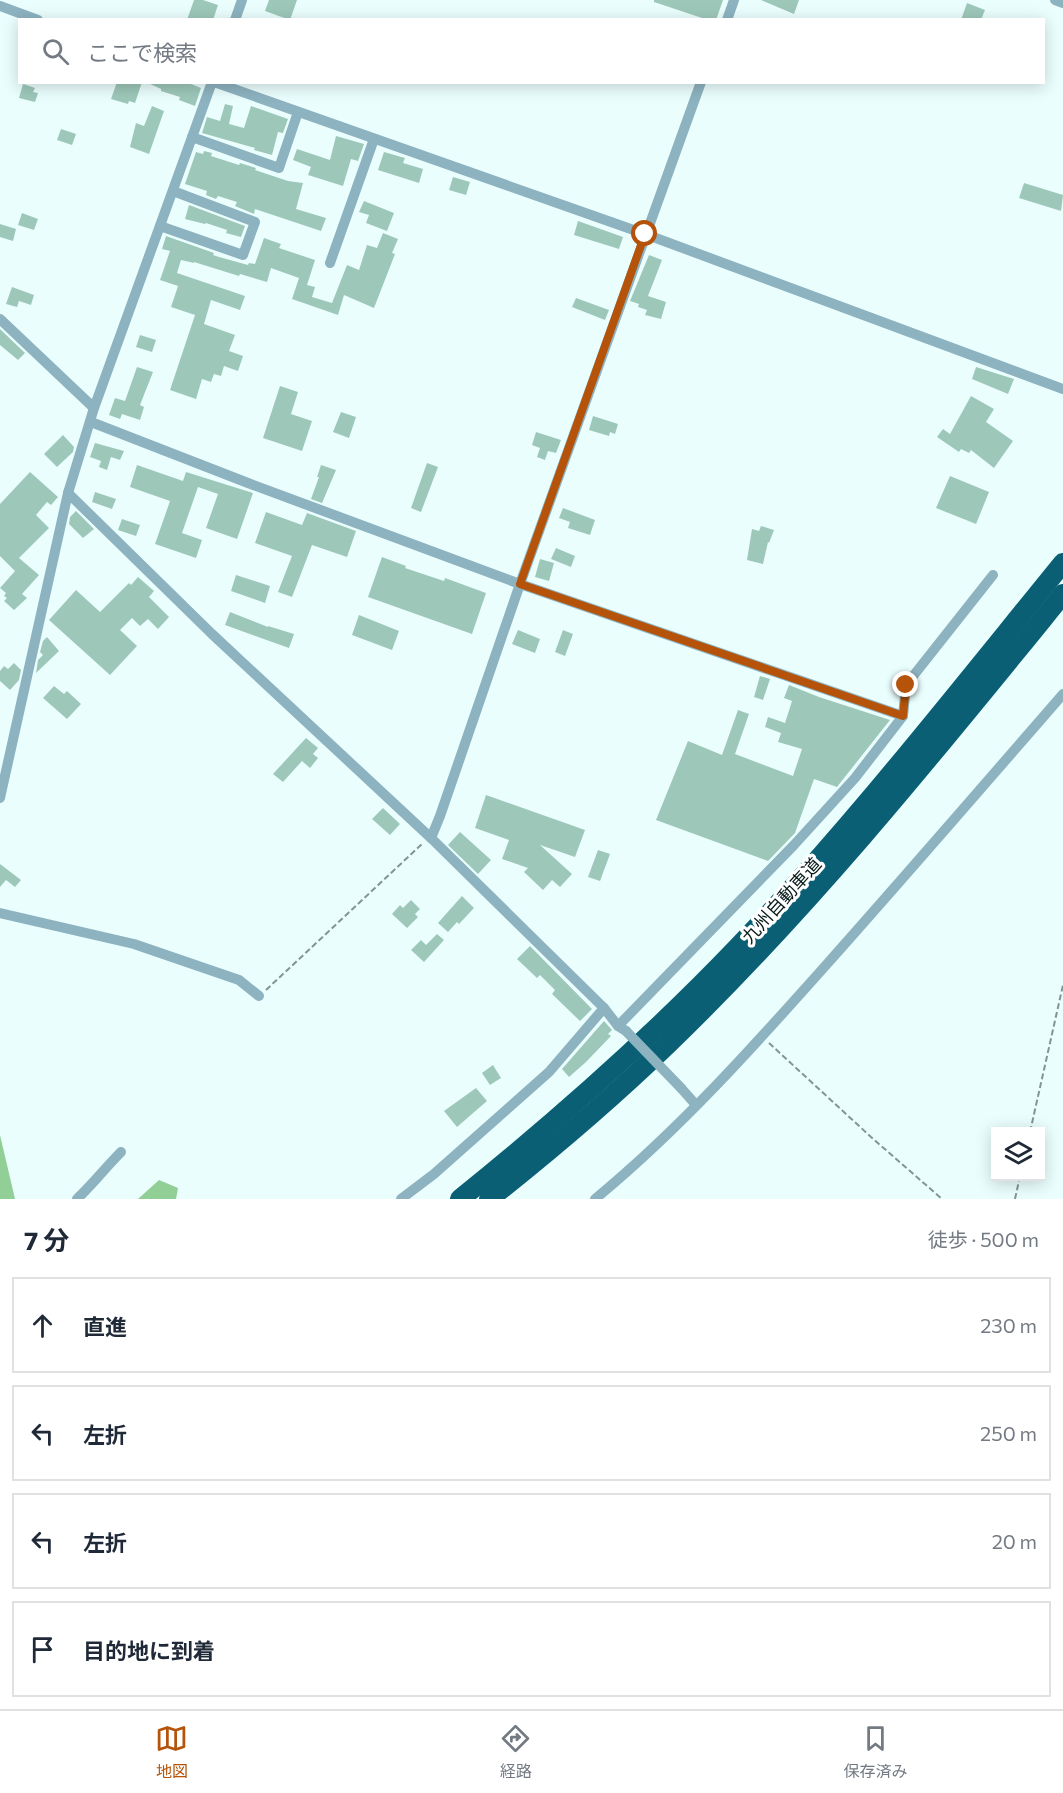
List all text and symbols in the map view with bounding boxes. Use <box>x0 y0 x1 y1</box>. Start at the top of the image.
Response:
search box <box>18 18 1045 84</box>
icon: search <box>39 35 72 68</box>
text: ここで検索 <box>87 39 197 66</box>
route start <box>631 220 657 246</box>
route end <box>892 671 918 697</box>
street label: 九州自動車道 <box>737 853 825 947</box>
map controls <box>991 1127 1045 1181</box>
button: layers <box>991 1127 1045 1181</box>
text: 7 分 <box>24 1224 69 1255</box>
text: 徒歩 · 500 m <box>928 1227 1039 1251</box>
icon: ahead <box>26 1309 59 1342</box>
text: 直進 <box>83 1313 127 1340</box>
text: 230 m <box>980 1313 1037 1337</box>
icon: left <box>26 1417 59 1450</box>
text: 左折 <box>83 1421 127 1448</box>
text: 250 m <box>980 1421 1037 1445</box>
icon: left <box>26 1525 59 1558</box>
text: 左折 <box>83 1529 127 1556</box>
text: 20 m <box>992 1529 1037 1553</box>
icon: arrive <box>26 1633 59 1666</box>
text: 目的地に到着 <box>83 1637 215 1664</box>
tab: 地図 <box>155 1722 188 1782</box>
tab: 経路 <box>499 1722 532 1782</box>
tab: 保存済み <box>843 1722 907 1782</box>

